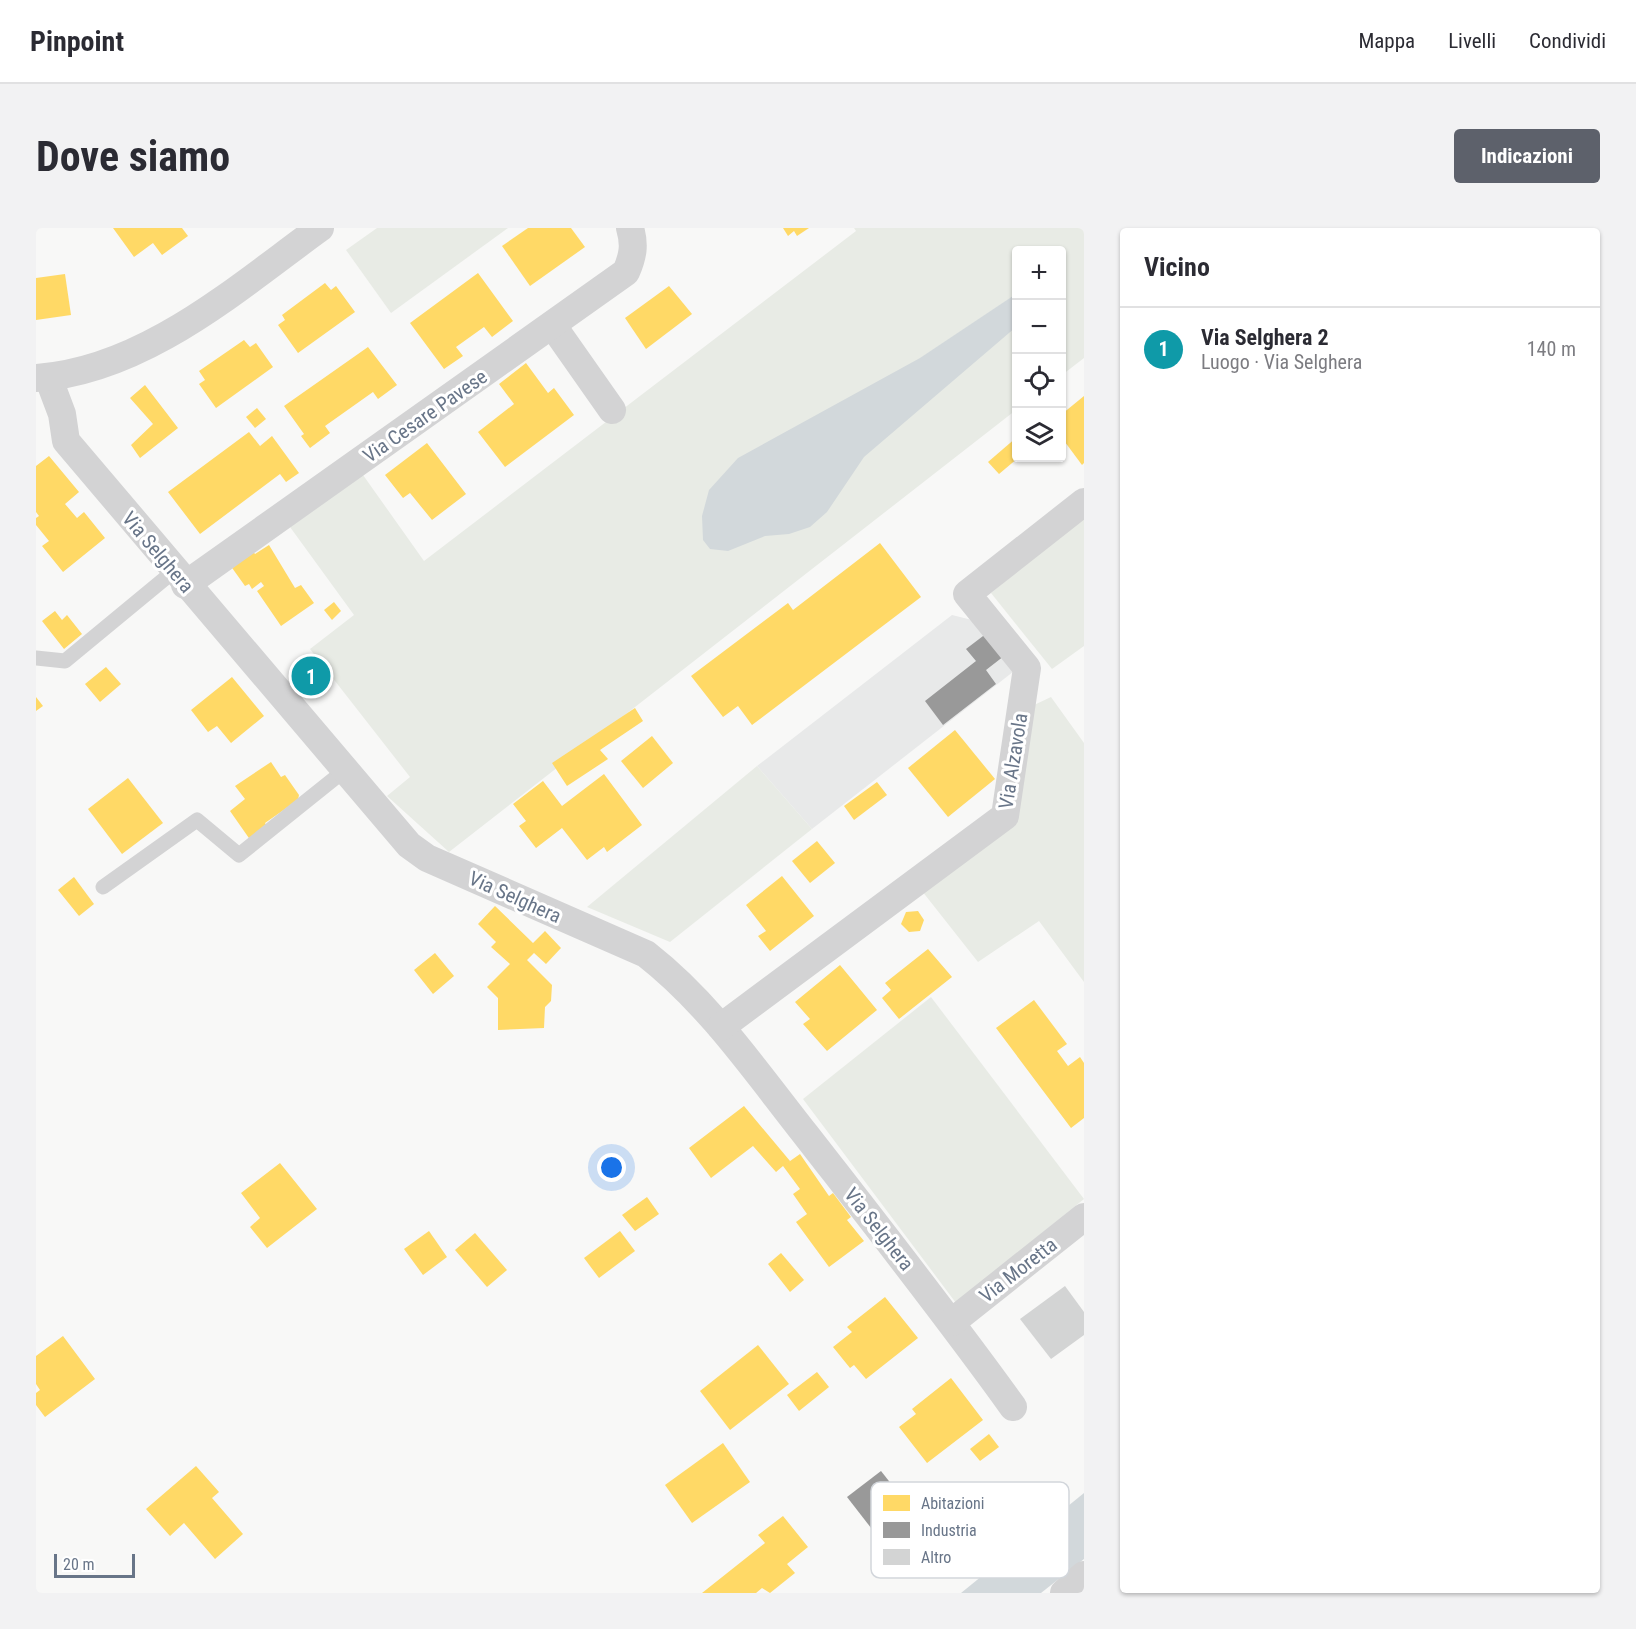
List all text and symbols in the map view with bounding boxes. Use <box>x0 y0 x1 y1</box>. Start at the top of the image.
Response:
text: Pinpoint <box>30 25 124 58</box>
text: Mappa <box>1358 29 1415 53</box>
text: Livelli <box>1448 29 1496 53</box>
text: Condividi <box>1529 29 1606 53</box>
button: Indicazioni <box>1454 129 1600 183</box>
text: Dove siamo <box>36 132 230 181</box>
map controls <box>1012 246 1066 462</box>
button: + <box>1012 246 1066 300</box>
text: Vicino <box>1144 252 1210 282</box>
button: − <box>1012 300 1066 354</box>
text: Via Selghera 2 <box>1201 325 1329 350</box>
text: 1 <box>1158 337 1169 361</box>
text: 140 m <box>1527 337 1576 361</box>
text: Luogo · Via Selghera <box>1201 350 1362 374</box>
button: locate <box>1012 354 1066 408</box>
street label: Via Cesare Pavese <box>358 364 492 468</box>
button: layers <box>1012 408 1066 462</box>
street label: Via Selghera <box>117 507 199 597</box>
pin: 1 <box>292 654 330 698</box>
street label: Via Alzavola <box>994 711 1032 811</box>
street label: Via Selghera <box>465 866 565 928</box>
your location <box>597 1153 626 1182</box>
street label: Via Selghera <box>839 1183 919 1275</box>
street label: Via Moretta <box>974 1232 1062 1308</box>
legend <box>871 1482 1069 1578</box>
text: Abitazioni <box>921 1494 984 1513</box>
text: Industria <box>921 1521 977 1540</box>
text: Altro <box>921 1548 951 1567</box>
scale bar <box>54 1551 135 1578</box>
text: 20 m <box>63 1555 95 1574</box>

